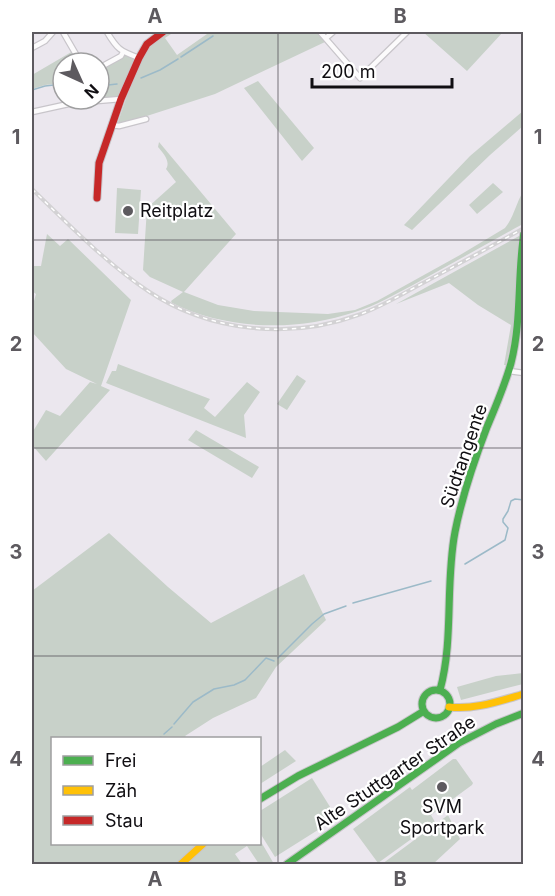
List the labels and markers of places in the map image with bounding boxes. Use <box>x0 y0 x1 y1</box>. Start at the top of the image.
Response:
place label: Reitplatz <box>140 200 213 221</box>
marker: Reitplatz <box>121 204 135 218</box>
marker: SVM Sportpark <box>435 780 449 794</box>
place label: SVM Sportpark <box>400 796 484 838</box>

